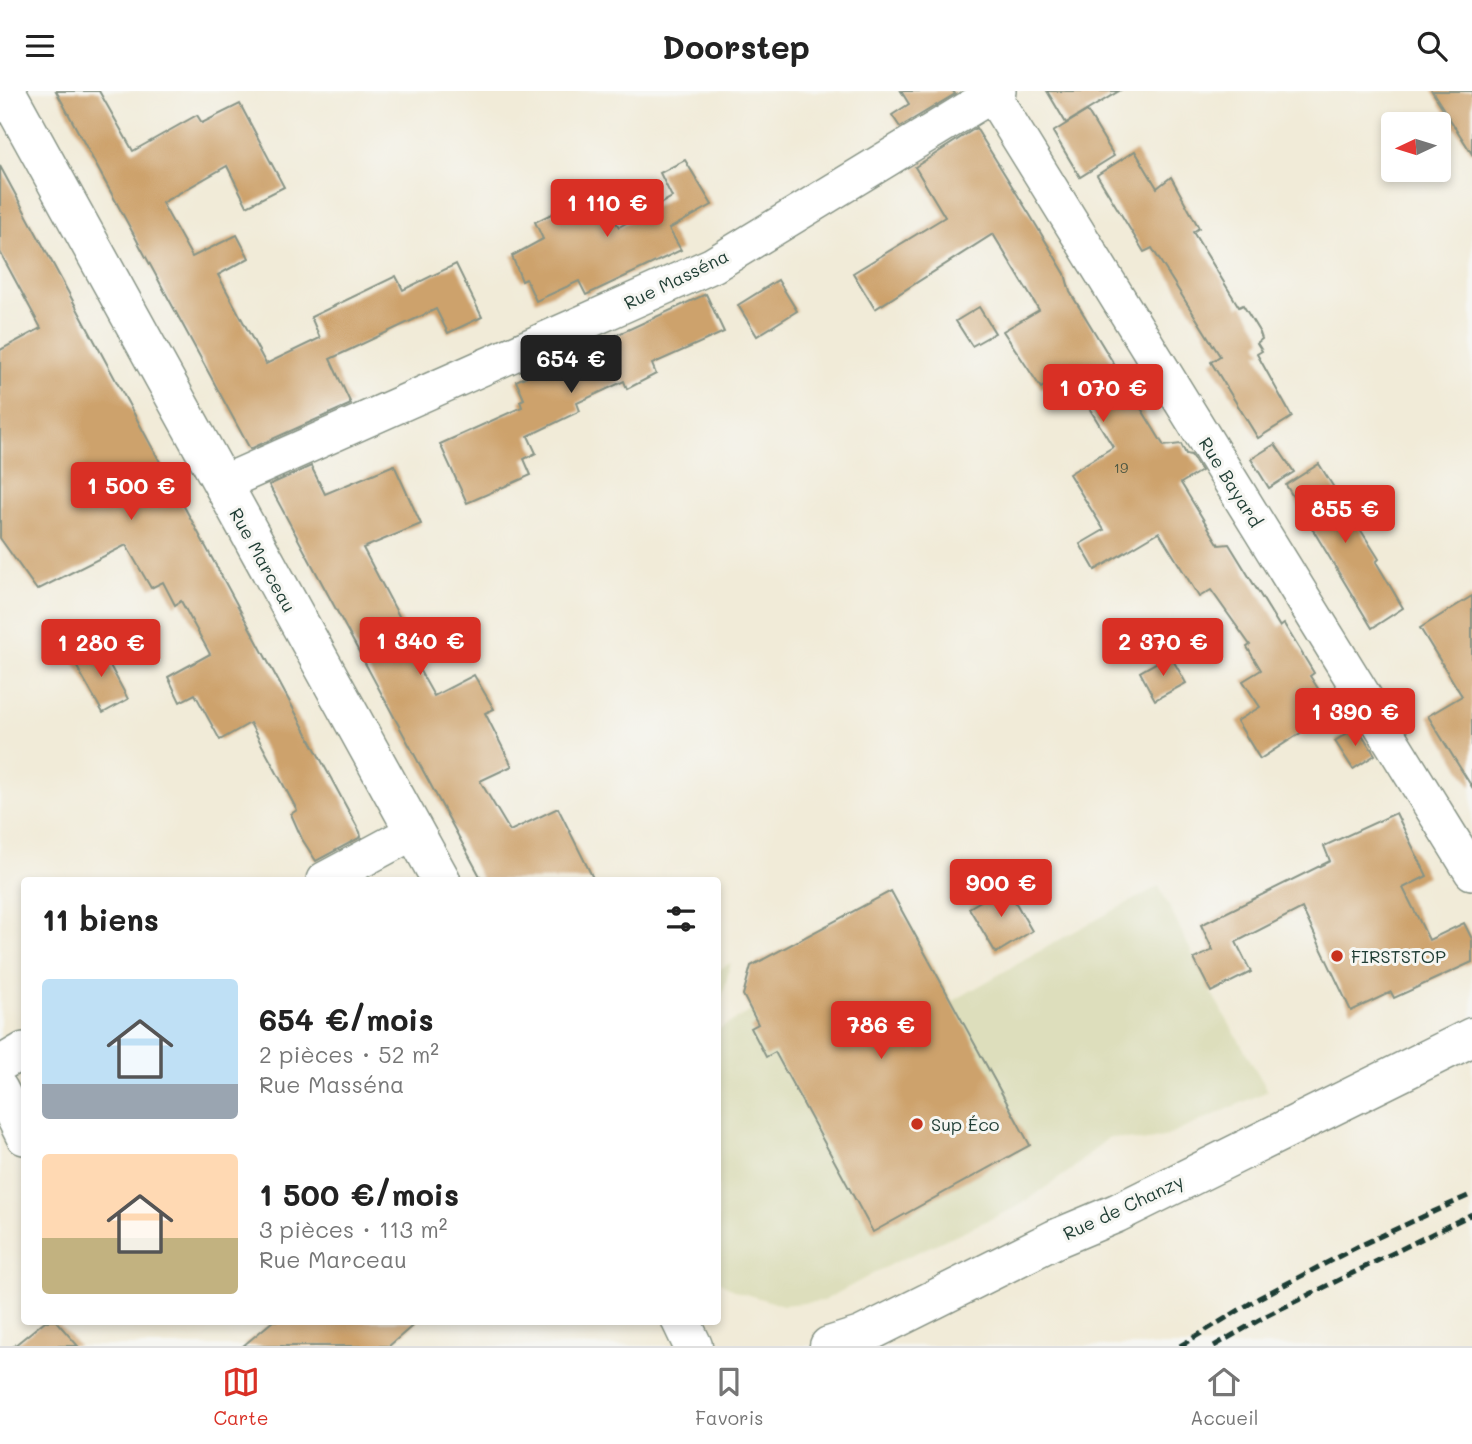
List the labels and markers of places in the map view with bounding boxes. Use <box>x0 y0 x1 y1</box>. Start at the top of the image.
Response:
pin: 1 110 € <box>542 179 672 239</box>
pin: 654 € <box>522 335 620 395</box>
pin: 1 070 € <box>1038 365 1168 424</box>
pin: 1 500 € <box>66 463 196 522</box>
pin: 855 € <box>1296 485 1394 545</box>
pin: 1 340 € <box>355 617 485 677</box>
pin: 1 280 € <box>36 619 166 679</box>
pin: 2 370 € <box>1098 619 1228 678</box>
pin: 1 390 € <box>1290 689 1420 748</box>
pin: 900 € <box>952 859 1050 919</box>
place label: FIRSTSTOP <box>1351 944 1446 968</box>
marker: FIRSTSTOP <box>1329 948 1345 964</box>
pin: 786 € <box>832 1002 930 1061</box>
place label: Sup Éco <box>931 1112 1000 1136</box>
marker: Sup Éco <box>909 1116 925 1132</box>

